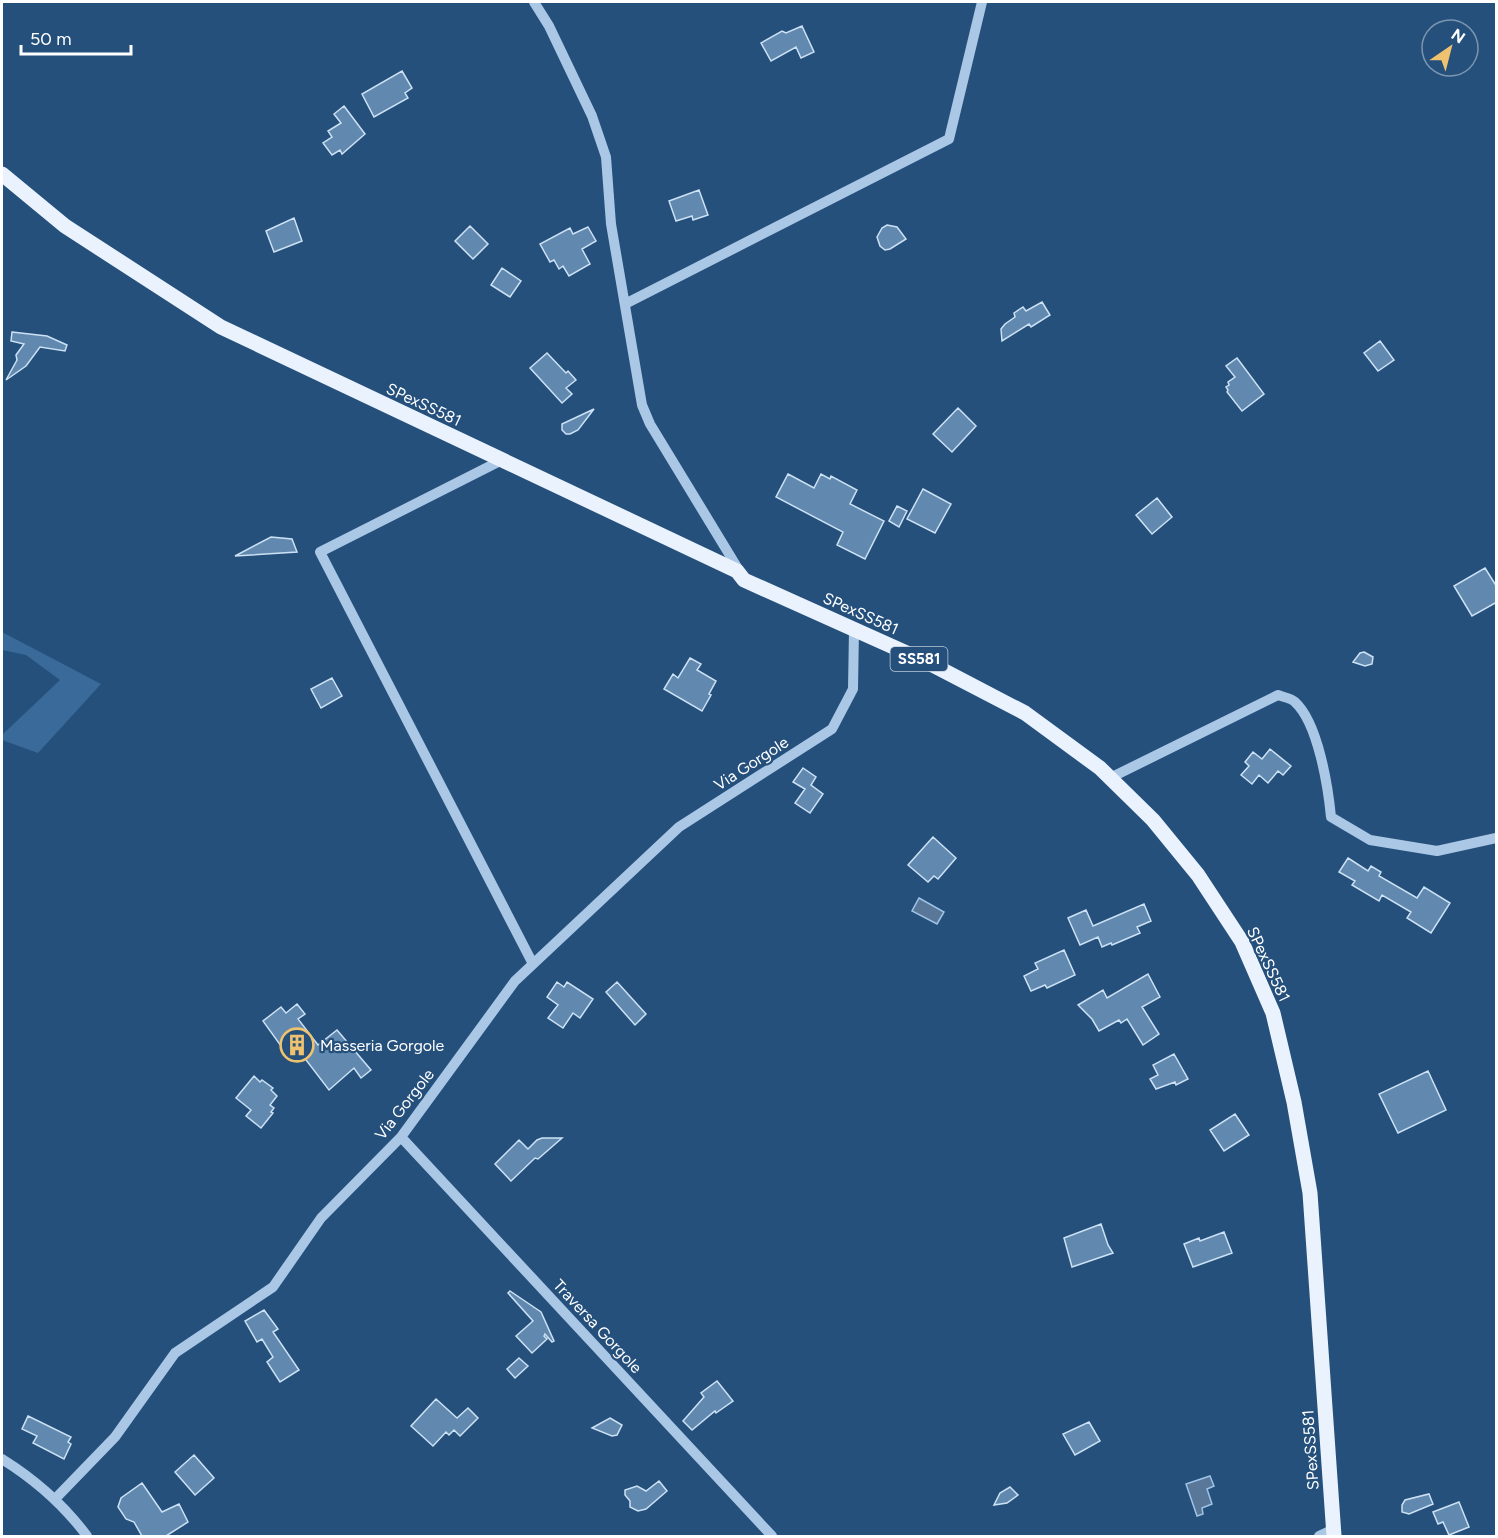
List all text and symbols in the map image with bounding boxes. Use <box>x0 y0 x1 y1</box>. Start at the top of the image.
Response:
scale bar <box>21 18 130 56</box>
north arrow <box>1420 18 1480 78</box>
text: N <box>1448 25 1469 47</box>
text: 50 m <box>30 28 72 50</box>
street label: SPexSS581 <box>383 379 464 430</box>
street label: SPexSS581 <box>820 588 901 639</box>
road number: SS581 <box>890 647 948 671</box>
street label: Via Gorgole <box>711 732 792 794</box>
street label: SPexSS581 <box>1243 924 1294 1005</box>
building icon: Masseria Gorgole <box>279 1027 315 1063</box>
place label: Masseria Gorgole <box>320 1036 445 1055</box>
street label: Via Gorgole <box>371 1065 438 1144</box>
street label: Traversa Gorgole <box>549 1276 646 1377</box>
street label: SPexSS581 <box>1298 1409 1323 1491</box>

